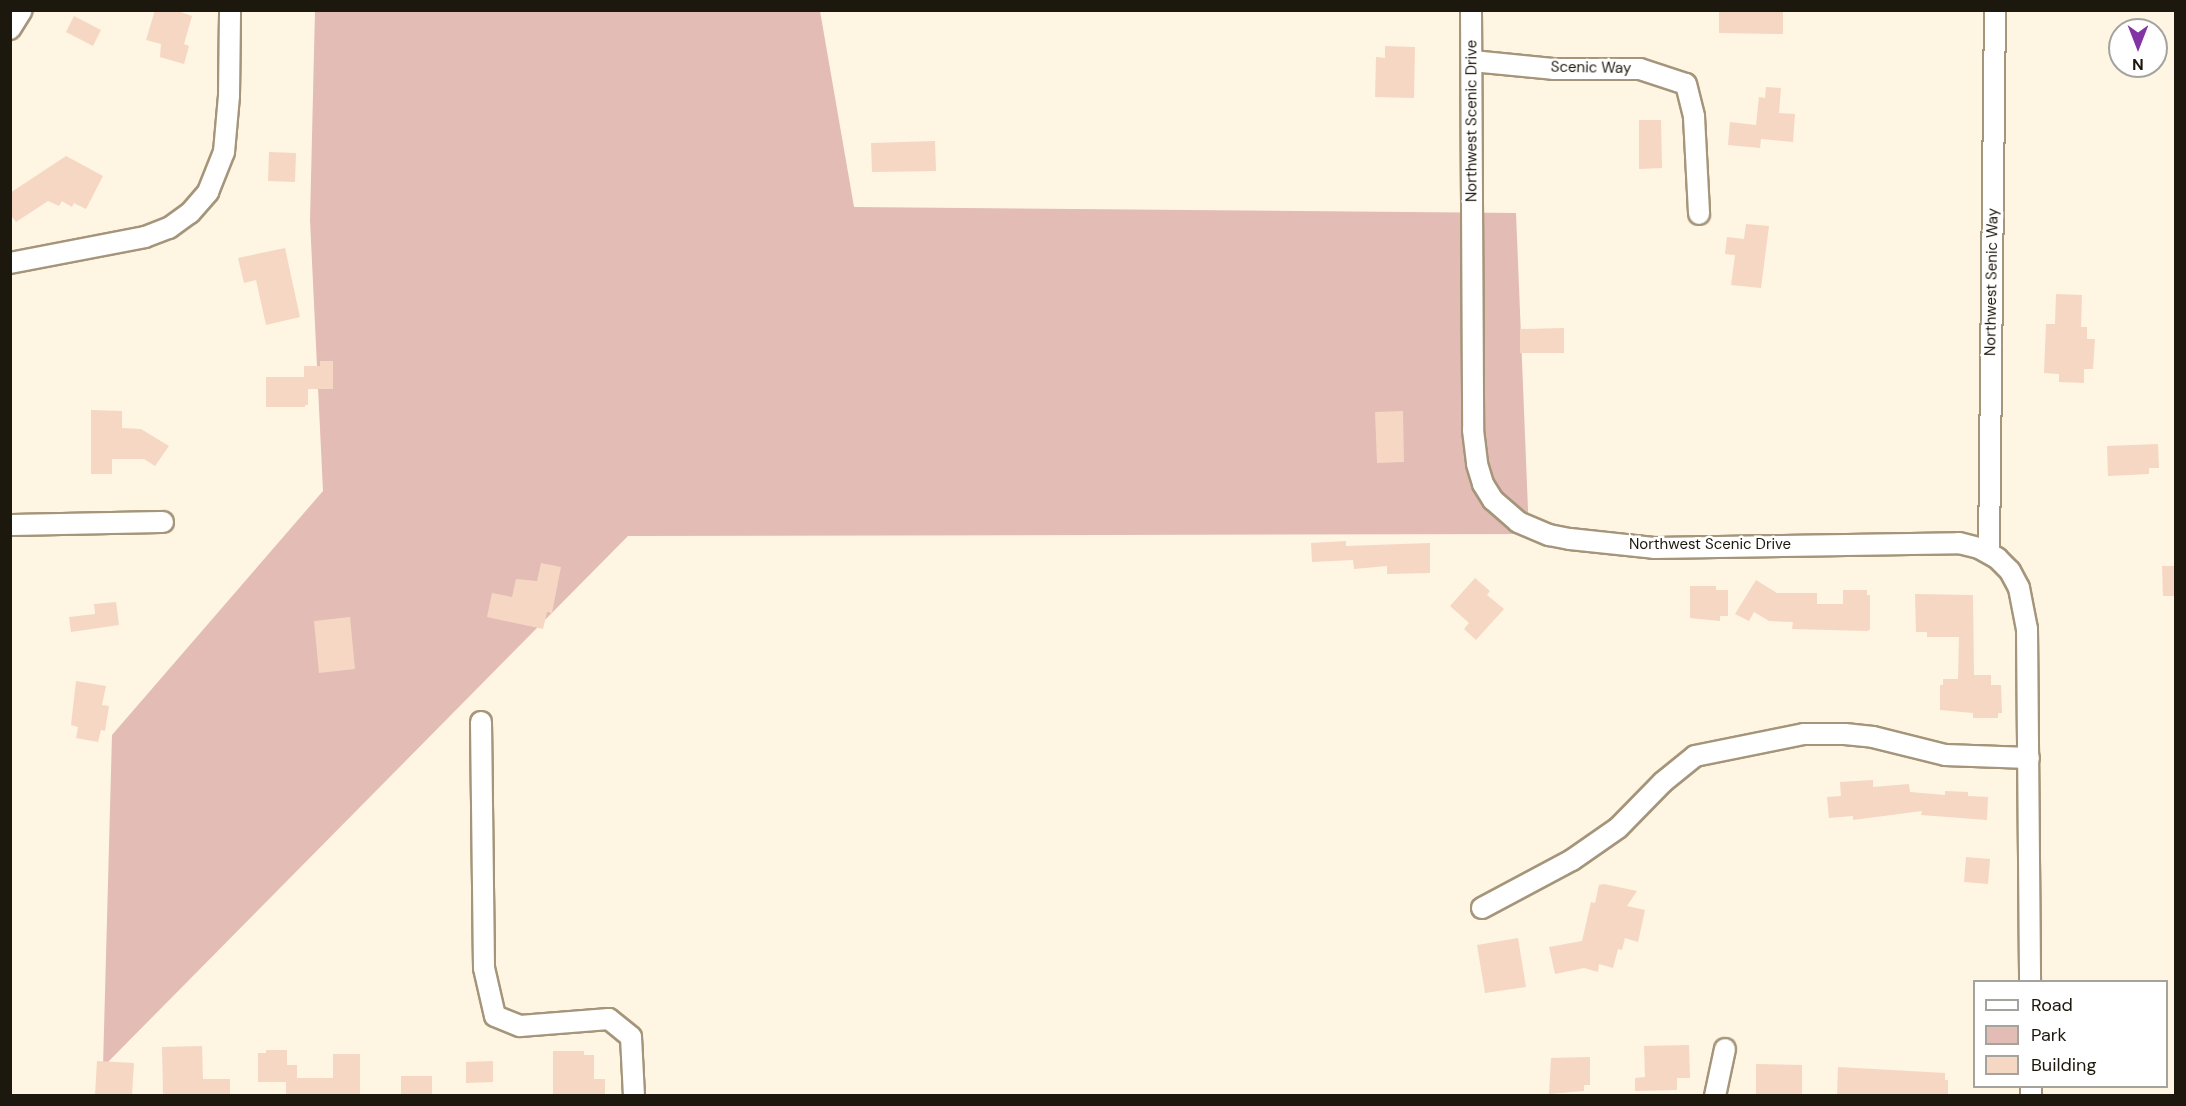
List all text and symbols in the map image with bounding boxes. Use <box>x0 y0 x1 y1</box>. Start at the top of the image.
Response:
north arrow <box>2108 18 2168 78</box>
street label: Northwest Scenic Drive <box>1463 40 1481 202</box>
text: N <box>2132 54 2144 75</box>
street label: Scenic Way <box>1551 58 1631 78</box>
street label: Northwest Senic Way <box>1982 208 2002 356</box>
street label: Northwest Scenic Drive <box>1629 536 1791 554</box>
legend <box>1973 980 2168 1088</box>
text: Road <box>2031 993 2073 1017</box>
text: Park <box>2031 1023 2067 1047</box>
text: Building <box>2031 1053 2096 1077</box>

